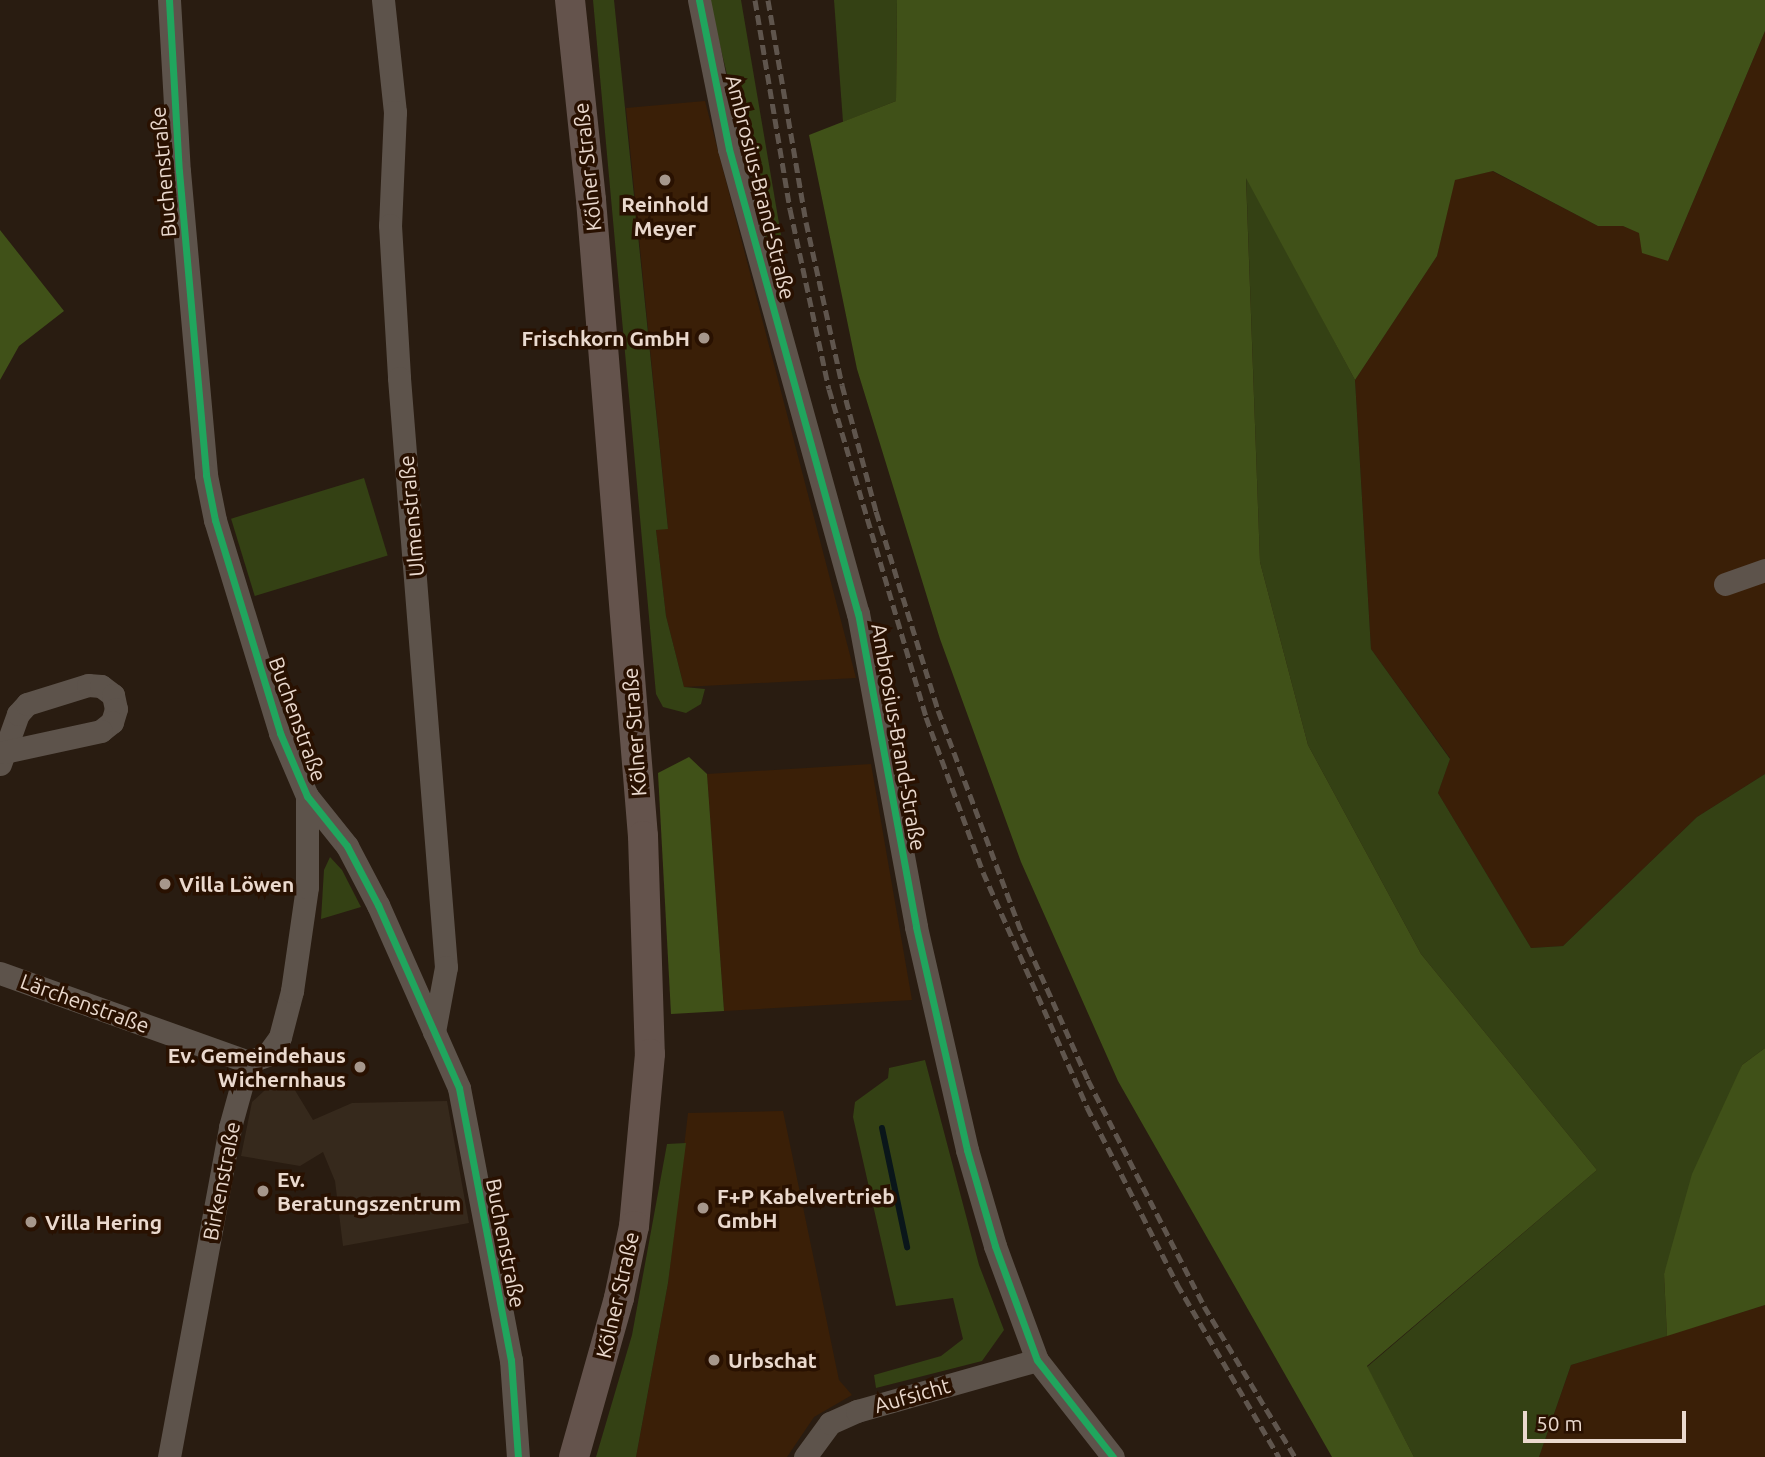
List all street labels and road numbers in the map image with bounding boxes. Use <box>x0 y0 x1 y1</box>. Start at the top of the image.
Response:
street label: Ambrosius-Brand-Straße <box>721 72 801 302</box>
street label: Kölner Straße <box>568 102 606 232</box>
street label: Buchenstraße <box>145 106 181 238</box>
street label: Ulmenstraße <box>393 454 429 578</box>
street label: Ambrosius-Brand-Straße <box>867 621 931 853</box>
street label: Buchenstraße <box>264 653 332 785</box>
street label: Kölner Straße <box>617 667 651 797</box>
street label: Lärchenstraße <box>17 968 153 1038</box>
street label: Birkenstraße <box>197 1119 245 1243</box>
street label: Buchenstraße <box>481 1176 531 1310</box>
street label: Kölner Straße <box>590 1229 644 1361</box>
street label: Aufsicht <box>871 1372 953 1418</box>

